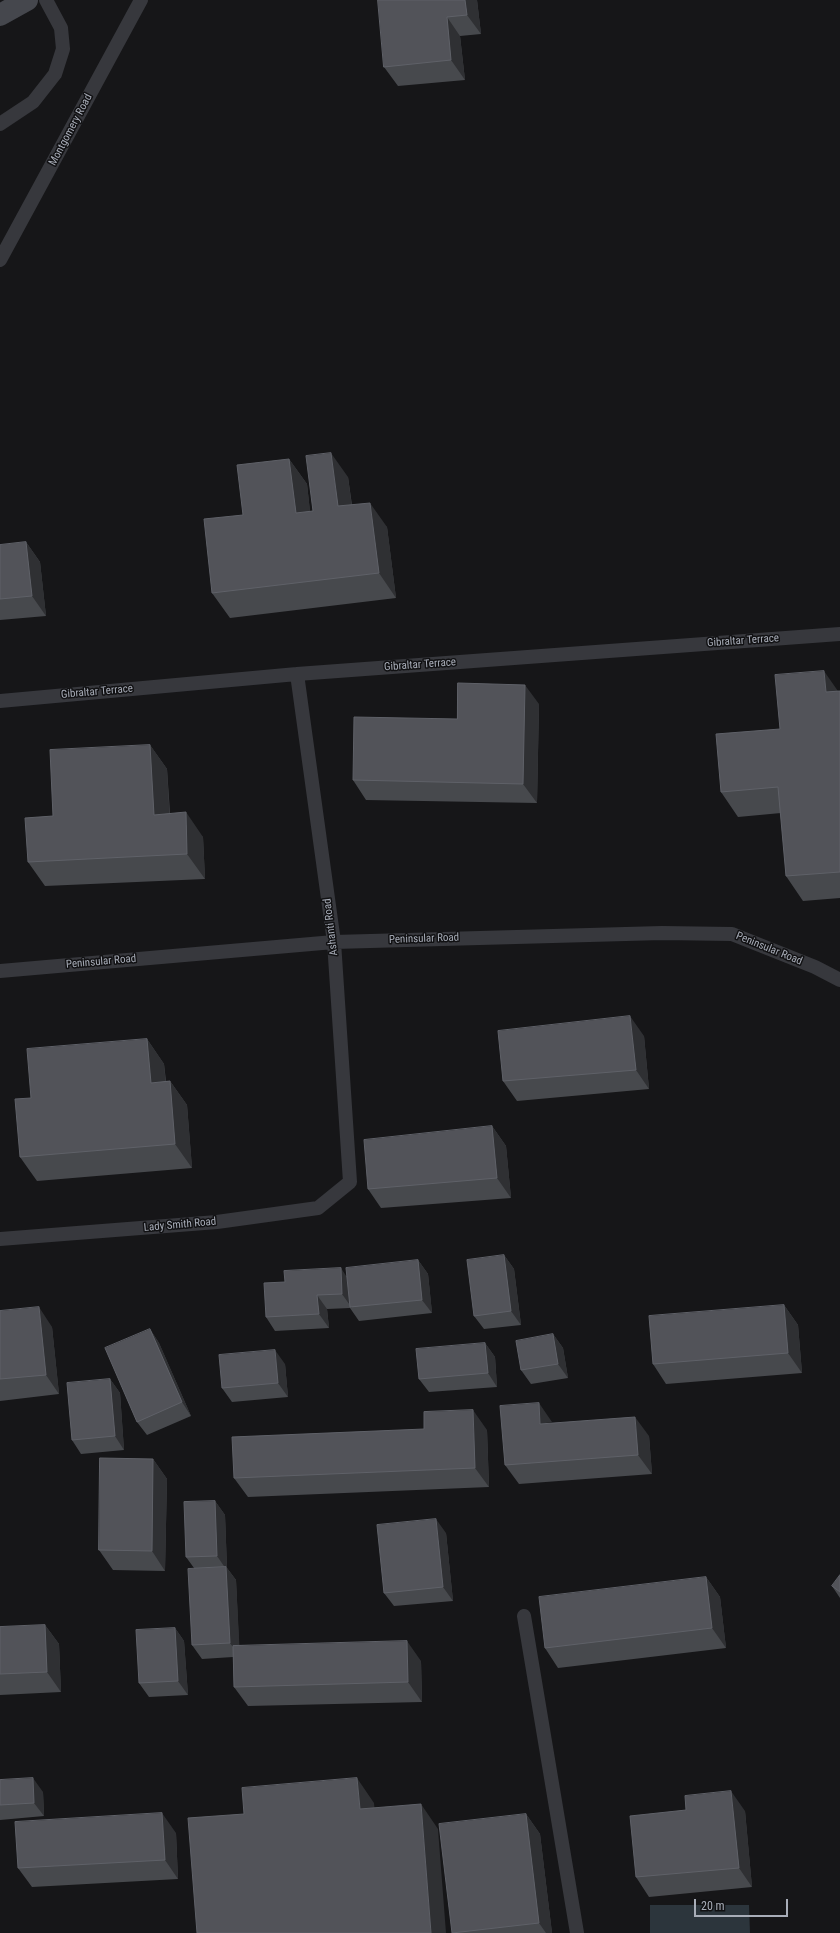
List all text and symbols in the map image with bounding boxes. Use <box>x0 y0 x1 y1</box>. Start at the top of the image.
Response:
street label: Montgomery Road <box>47 92 95 168</box>
street label: Gibraltar Terrace <box>707 632 779 650</box>
street label: Gibraltar Terrace <box>384 656 456 674</box>
street label: Gibraltar Terrace <box>61 682 133 702</box>
street label: Ashanti Road <box>321 898 341 956</box>
street label: Peninsular Road <box>734 930 804 968</box>
street label: Peninsular Road <box>389 931 459 947</box>
street label: Peninsular Road <box>65 952 137 972</box>
street label: Lady Smith Road <box>143 1215 217 1235</box>
scale bar <box>696 1891 790 1917</box>
text: 20 m <box>701 1899 725 1913</box>

